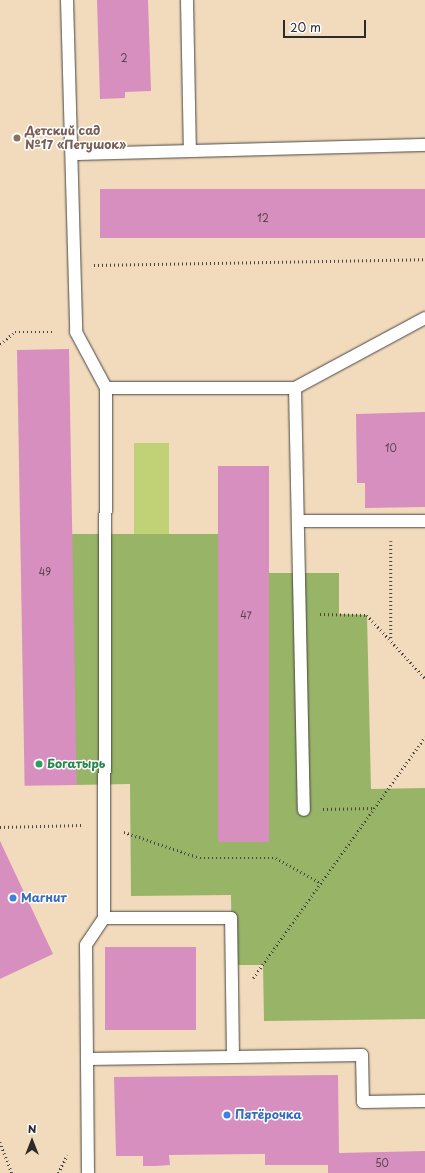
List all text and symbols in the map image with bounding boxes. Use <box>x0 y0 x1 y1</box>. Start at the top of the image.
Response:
scale bar <box>285 12 368 38</box>
text: 20 m <box>290 18 321 36</box>
house number: 2 <box>120 52 128 64</box>
place label: Детский сад №17 «Петушок» <box>25 124 126 152</box>
marker: Детский сад №17 «Петушок» <box>12 133 22 143</box>
house number: 12 <box>257 212 269 224</box>
house number: 10 <box>385 442 397 454</box>
house number: 49 <box>39 566 51 578</box>
house number: 47 <box>240 609 252 621</box>
place label: Богатырь <box>47 757 105 771</box>
marker: Богатырь <box>34 759 44 769</box>
place label: Магнит <box>21 891 67 905</box>
marker: Магнит <box>8 893 18 903</box>
place label: Пятёрочка <box>235 1108 302 1122</box>
marker: Пятёрочка <box>222 1110 232 1120</box>
text: N <box>28 1120 36 1137</box>
north arrow <box>12 1121 52 1161</box>
house number: 50 <box>375 1157 389 1169</box>

